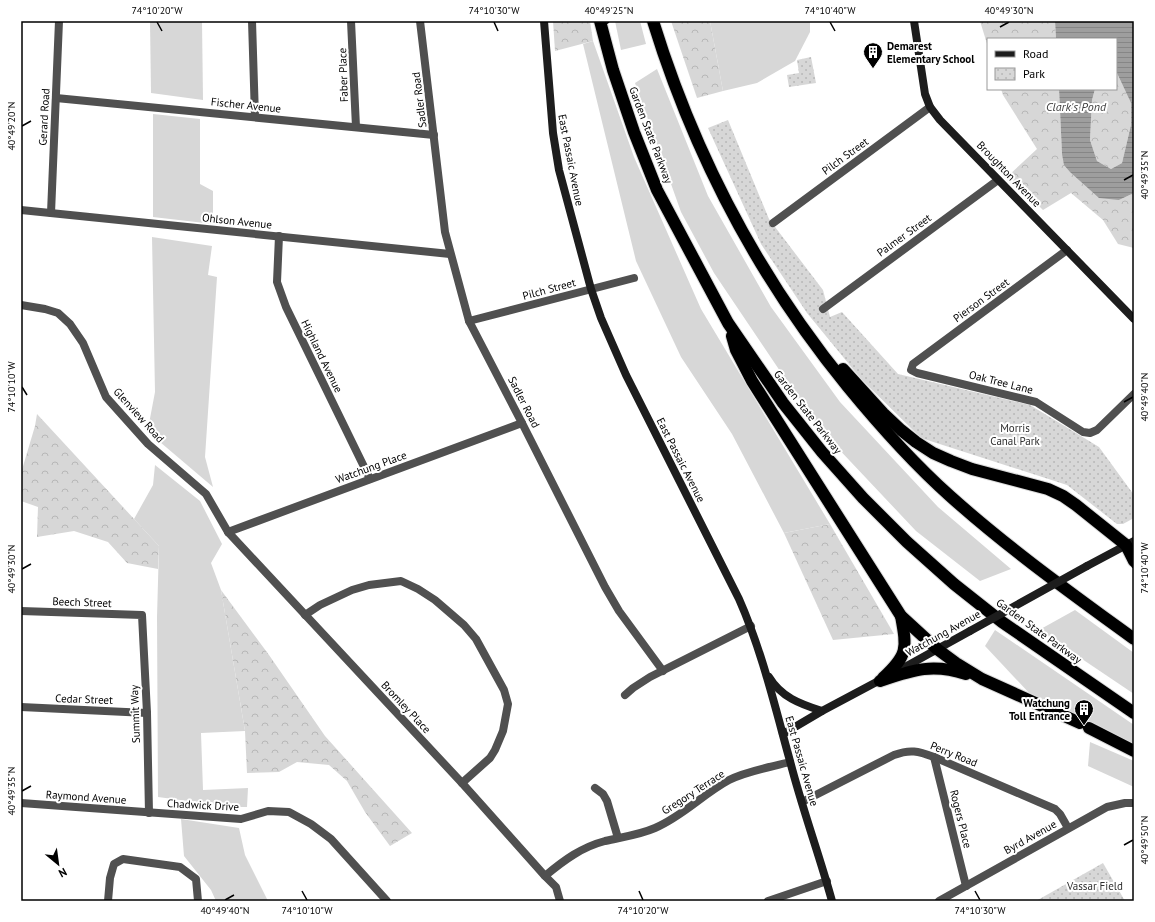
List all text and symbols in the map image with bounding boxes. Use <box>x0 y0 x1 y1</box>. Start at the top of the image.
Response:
text: 74°10'20"W <box>131 4 183 17</box>
text: 74°10'30"W <box>468 4 520 17</box>
text: 40°49'25"N <box>584 4 634 17</box>
text: 74°10'40"W <box>804 4 856 17</box>
text: 40°49'30"N <box>984 4 1034 17</box>
legend <box>987 38 1117 90</box>
place label: Demarest Elementary School <box>887 39 975 66</box>
building icon: Demarest Elementary School <box>862 41 884 69</box>
text: Road <box>1023 46 1048 61</box>
street label: Faber Place <box>335 47 351 102</box>
text: Park <box>1023 66 1045 81</box>
street label: Sadler Road <box>409 71 429 129</box>
street label: Garden State Parkway <box>626 85 676 186</box>
street label: Gerard Road <box>36 88 52 146</box>
street label: Fischer Avenue <box>210 94 282 116</box>
water label: Clark's Pond <box>1046 99 1107 114</box>
text: 40°49'20"N <box>5 101 18 151</box>
street label: East Passaic Avenue <box>555 113 587 207</box>
street label: Pilch Street <box>819 134 871 178</box>
street label: Broughton Avenue <box>974 138 1044 210</box>
text: 40°49'35"N <box>1138 150 1151 200</box>
street label: Ohlson Avenue <box>201 210 273 232</box>
street label: Palmer Street <box>874 210 934 259</box>
street label: Pilch Street <box>521 275 577 303</box>
street label: Pierson Street <box>950 275 1012 325</box>
street label: Highland Avenue <box>298 317 346 395</box>
text: 74°10'10"W <box>5 361 18 413</box>
street label: Garden State Parkway <box>771 367 846 457</box>
street label: Oak Tree Lane <box>967 367 1035 397</box>
text: 40°49'40"N <box>1138 372 1151 422</box>
street label: Sadler Road <box>505 374 543 430</box>
street label: Glenview Road <box>111 385 167 445</box>
street label: East Passaic Avenue <box>654 415 709 505</box>
park label: Morris Canal Park <box>990 421 1040 448</box>
street label: Watchung Place <box>334 448 409 486</box>
text: 74°10'40"W <box>1138 542 1151 594</box>
text: 40°49'30"N <box>5 544 18 594</box>
street label: Beech Street <box>52 594 112 610</box>
street label: Garden State Parkway <box>993 595 1085 667</box>
street label: Watchung Avenue <box>903 606 983 659</box>
street label: Bromley Place <box>378 678 434 736</box>
street label: Summit Way <box>127 684 143 743</box>
street label: Cedar Street <box>55 691 113 707</box>
place label: Watchung Toll Entrance <box>1009 696 1070 723</box>
building icon: Watchung Toll Entrance <box>1073 698 1095 726</box>
street label: East Passaic Avenue <box>782 714 822 808</box>
street label: Perry Road <box>928 738 980 770</box>
text: 40°49'35"N <box>5 766 18 816</box>
street label: Gregory Terrace <box>659 766 727 818</box>
street label: Raymond Avenue <box>45 787 127 807</box>
street label: Rogers Place <box>947 788 975 850</box>
street label: Chadwick Drive <box>167 796 240 814</box>
text: 40°49'50"N <box>1138 815 1151 865</box>
street label: Byrd Avenue <box>1001 817 1059 857</box>
north arrow <box>38 844 78 884</box>
text: N <box>56 865 69 881</box>
park label: Vassar Field <box>1066 879 1123 893</box>
text: 40°49'40"N <box>200 904 250 917</box>
text: 74°10'10"W <box>281 904 333 917</box>
text: 74°10'20"W <box>617 904 669 917</box>
text: 74°10'30"W <box>954 904 1006 917</box>

